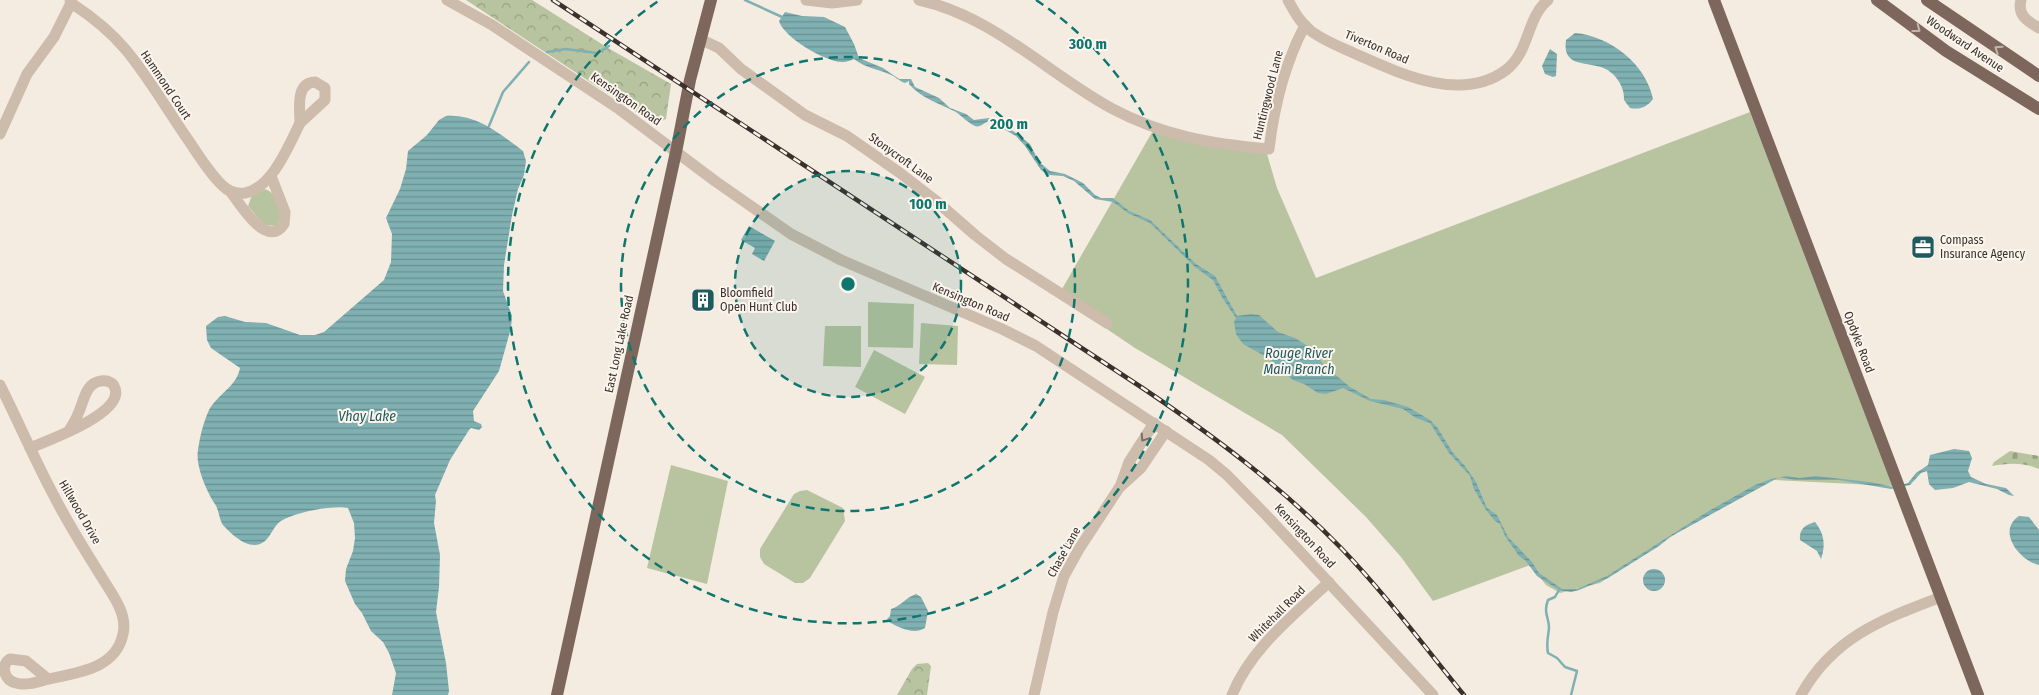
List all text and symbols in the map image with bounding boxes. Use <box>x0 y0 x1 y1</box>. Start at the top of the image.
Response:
street label: Woodward Avenue <box>1923 13 2007 75</box>
one-way arrow <box>1911 23 1921 32</box>
street label: Tiverton Road <box>1343 27 1411 67</box>
text: 300 m <box>1068 35 1107 53</box>
one-way arrow <box>1994 46 2004 55</box>
street label: Hammond Court <box>138 48 194 122</box>
street label: Huntingwood Lane <box>1250 49 1286 141</box>
street label: Kensington Road <box>588 70 664 128</box>
text: 200 m <box>989 115 1028 133</box>
street label: Stonycroft Lane <box>866 130 936 186</box>
text: 100 m <box>909 195 947 213</box>
place label: Compass Insurance Agency <box>1940 233 2026 261</box>
office icon: Compass Insurance Agency <box>1910 234 1936 260</box>
centre of rings <box>839 275 857 293</box>
street label: Kensington Road <box>930 279 1012 325</box>
place label: Bloomfield Open Hunt Club <box>720 286 797 314</box>
building icon: Bloomfield Open Hunt Club <box>690 287 716 313</box>
street label: East Long Lake Road <box>602 294 636 394</box>
street label: Opdyke Road <box>1841 309 1877 375</box>
water label: Rouge River Main Branch <box>1263 345 1335 378</box>
water label: Vhay Lake <box>338 408 396 425</box>
one-way arrow <box>1141 433 1150 442</box>
street label: Hillwood Drive <box>56 477 104 547</box>
street label: Kensington Road <box>1272 501 1338 571</box>
street label: Chase Lane <box>1044 524 1084 580</box>
street label: Whitehall Road <box>1246 583 1308 645</box>

